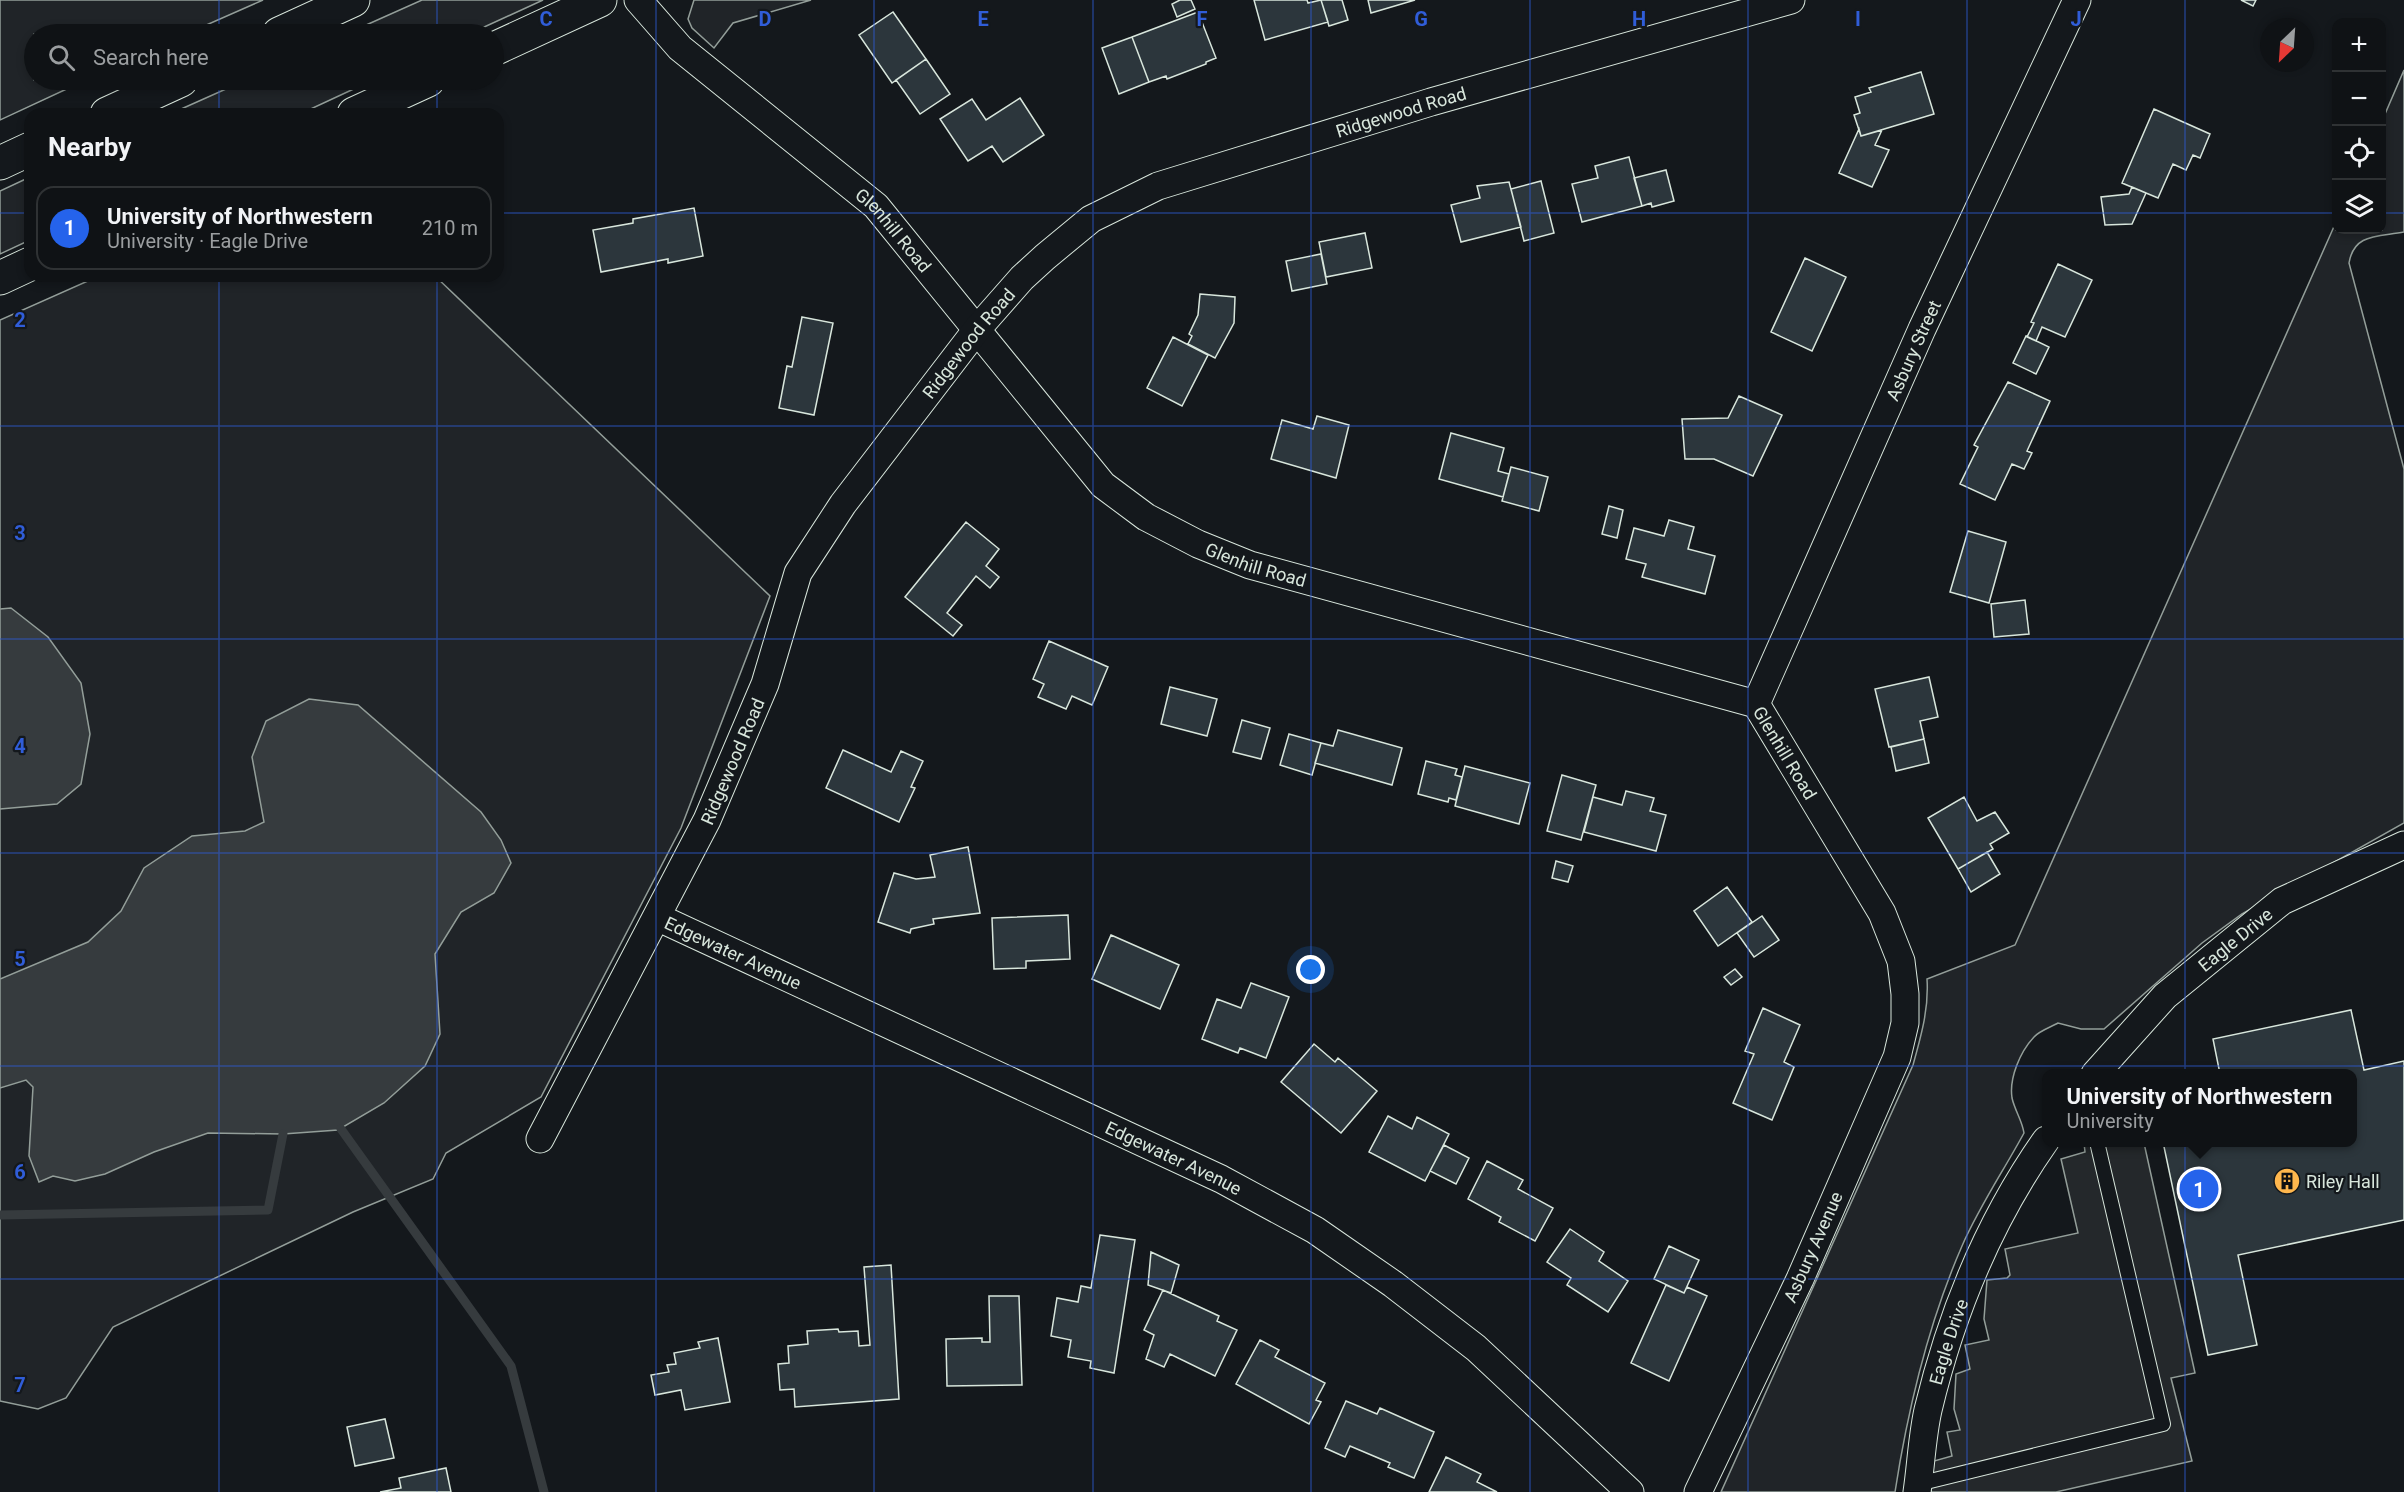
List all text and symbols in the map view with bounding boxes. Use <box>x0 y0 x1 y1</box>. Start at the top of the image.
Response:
text: C <box>539 7 553 31</box>
text: D <box>759 7 772 31</box>
text: E <box>977 7 989 31</box>
text: F <box>1197 7 1208 31</box>
text: G <box>1414 7 1428 31</box>
text: H <box>1632 7 1646 31</box>
text: I <box>1855 7 1861 31</box>
text: J <box>2070 7 2082 31</box>
north arrow <box>2260 18 2314 72</box>
map controls <box>2332 18 2386 234</box>
button: + <box>2332 18 2386 72</box>
search box <box>24 24 504 90</box>
icon: search <box>45 41 78 74</box>
text: Search here <box>93 45 209 70</box>
button: − <box>2332 72 2386 126</box>
street label: Ridgewood Road <box>1333 82 1469 141</box>
button: locate <box>2332 126 2386 180</box>
text: Nearby <box>48 132 131 162</box>
button: layers <box>2332 180 2386 234</box>
street label: Glenhill Road <box>851 183 936 276</box>
text: University of Northwestern <box>107 204 373 229</box>
text: 1 <box>64 216 75 240</box>
text: 210 m <box>422 216 478 240</box>
text: University · Eagle Drive <box>107 229 308 253</box>
street label: Ridgewood Road <box>918 284 1019 402</box>
street label: Asbury Street <box>1881 297 1945 404</box>
text: 2 <box>14 308 26 332</box>
text: 3 <box>14 521 26 545</box>
street label: Glenhill Road <box>1202 538 1309 590</box>
street label: Ridgewood Road <box>696 695 768 828</box>
street label: Glenhill Road <box>1749 702 1821 803</box>
text: 4 <box>14 734 26 758</box>
street label: Eagle Drive <box>2194 903 2276 975</box>
street label: Edgewater Avenue <box>662 912 805 993</box>
text: 5 <box>14 947 26 971</box>
your location <box>1296 955 1325 984</box>
popup <box>2042 1069 2357 1147</box>
text: University of Northwestern <box>2067 1084 2332 1109</box>
text: University <box>2067 1109 2154 1133</box>
street label: Edgewater Avenue <box>1102 1116 1246 1199</box>
text: 6 <box>14 1160 26 1184</box>
pin: 1 <box>2180 1166 2218 1212</box>
building icon: Riley Hall <box>2272 1166 2302 1196</box>
place label: Riley Hall <box>2306 1171 2380 1192</box>
street label: Asbury Avenue <box>1779 1188 1847 1306</box>
street label: Eagle Drive <box>1924 1296 1972 1387</box>
text: 7 <box>14 1373 26 1397</box>

